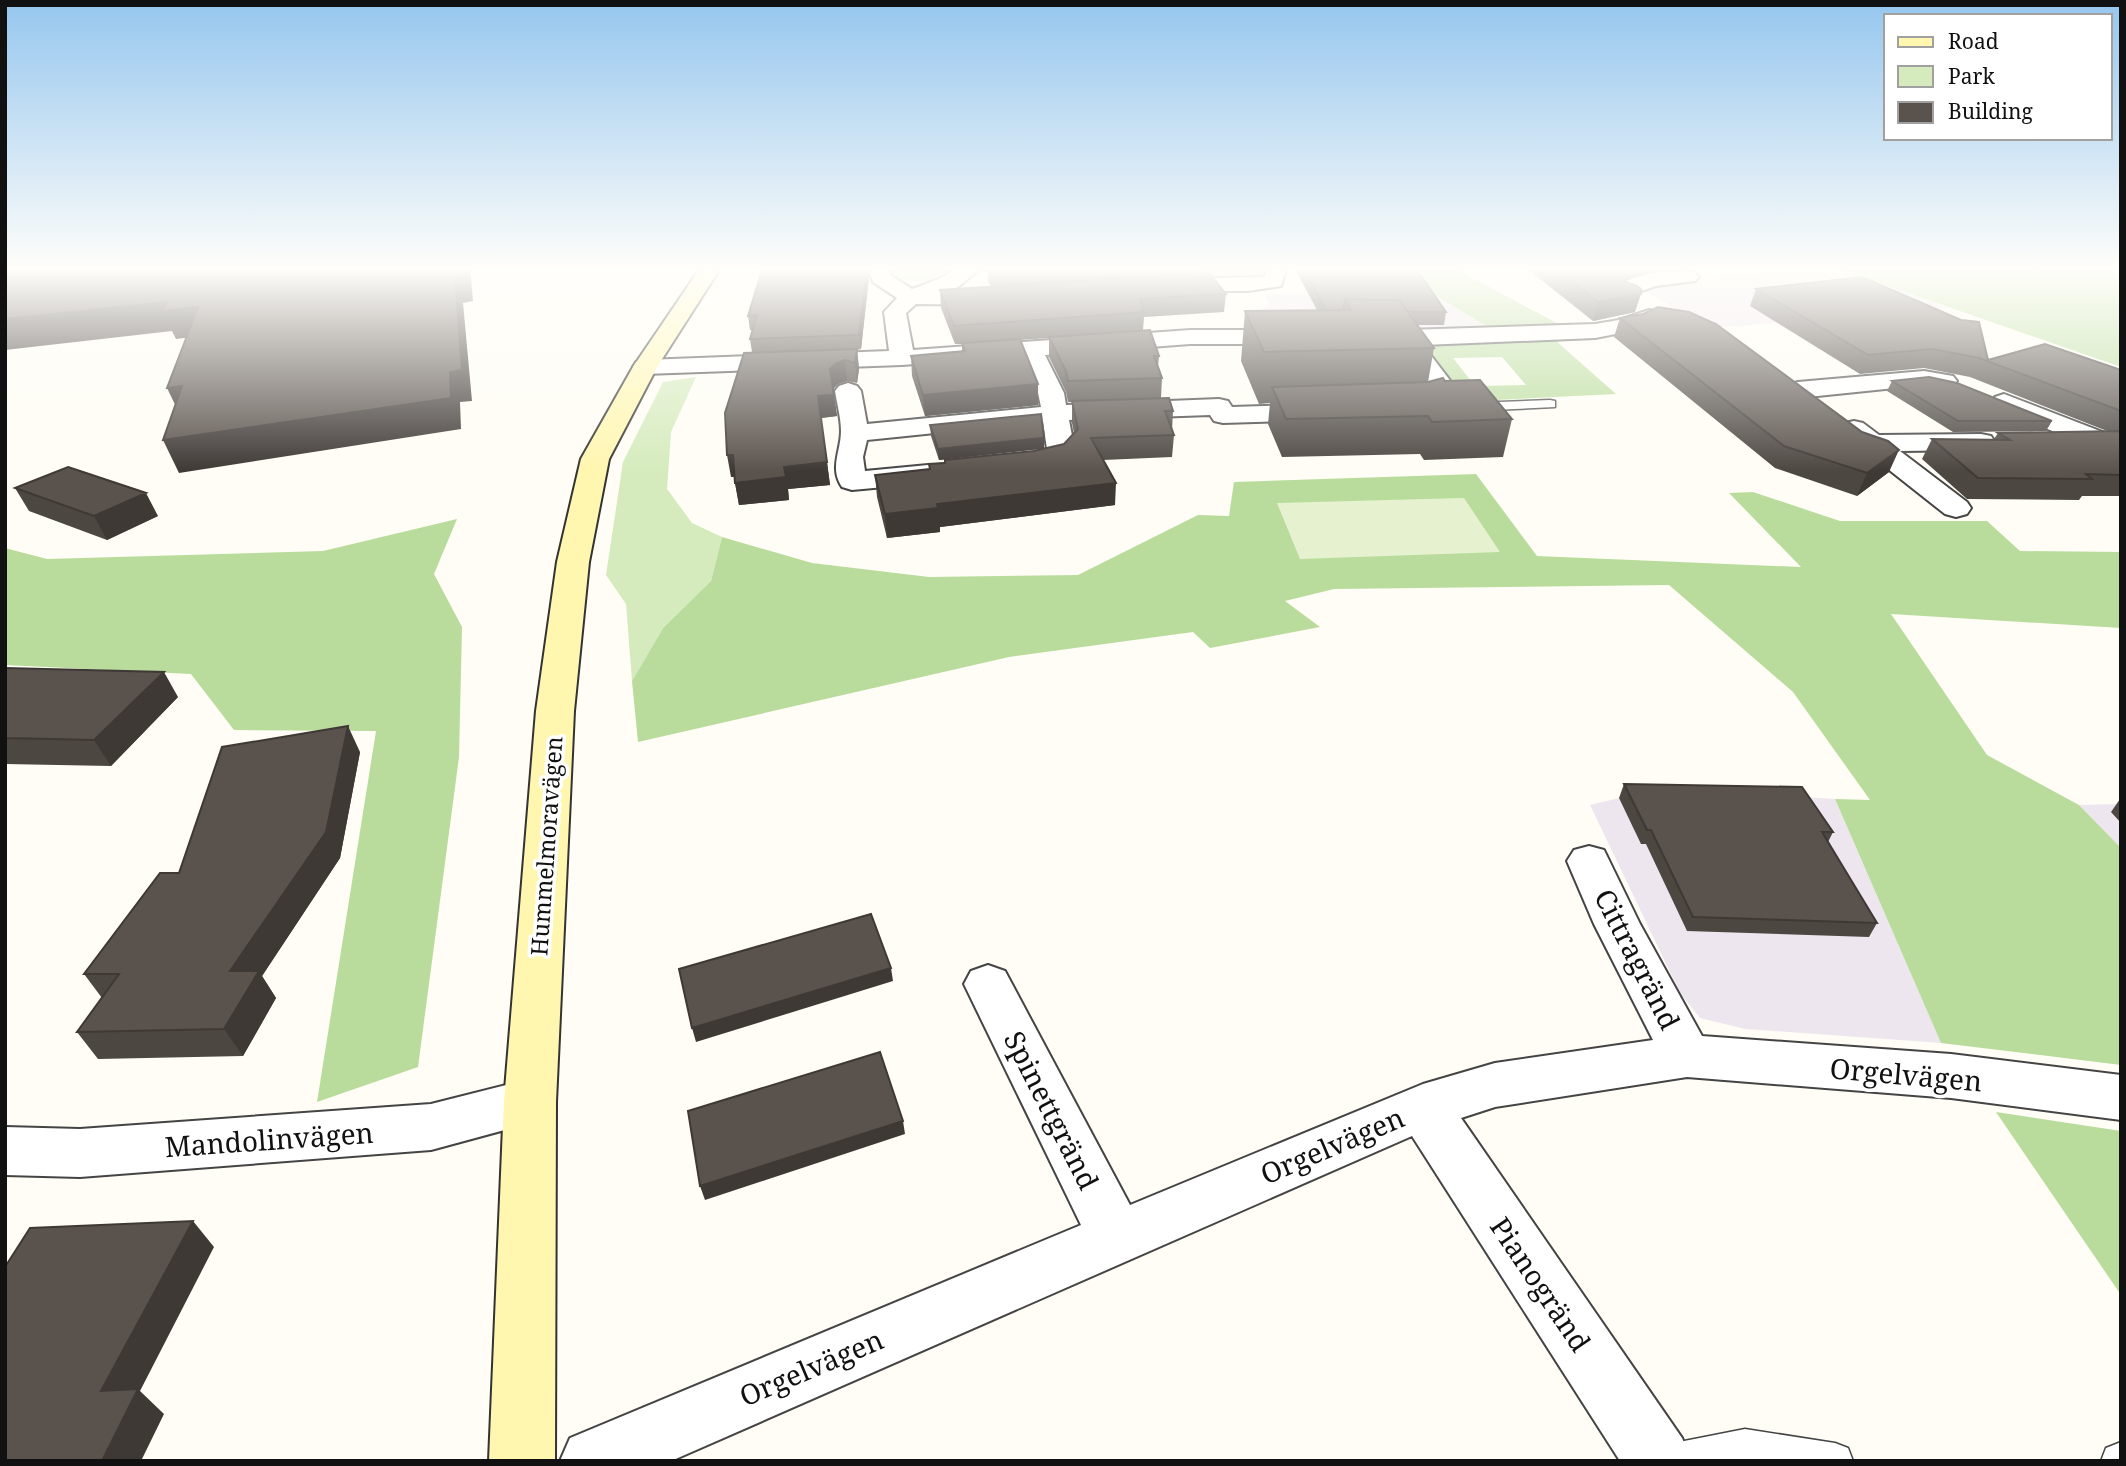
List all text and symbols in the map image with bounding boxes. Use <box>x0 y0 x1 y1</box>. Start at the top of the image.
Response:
legend <box>1884 14 2112 140</box>
text: Road <box>1948 27 1999 55</box>
text: Park <box>1948 62 1995 90</box>
text: Building <box>1948 97 2033 125</box>
street label: Hummelmoravägen <box>522 735 570 957</box>
street label: Cittragränd <box>1586 882 1690 1036</box>
street label: Spinettgränd <box>996 1024 1108 1196</box>
street label: Orgelvägen <box>1828 1048 1984 1100</box>
street label: Orgelvägen <box>1254 1098 1410 1192</box>
street label: Mandolinvägen <box>163 1113 375 1165</box>
street label: Pianogränd <box>1482 1209 1600 1359</box>
street label: Orgelvägen <box>733 1320 889 1414</box>

